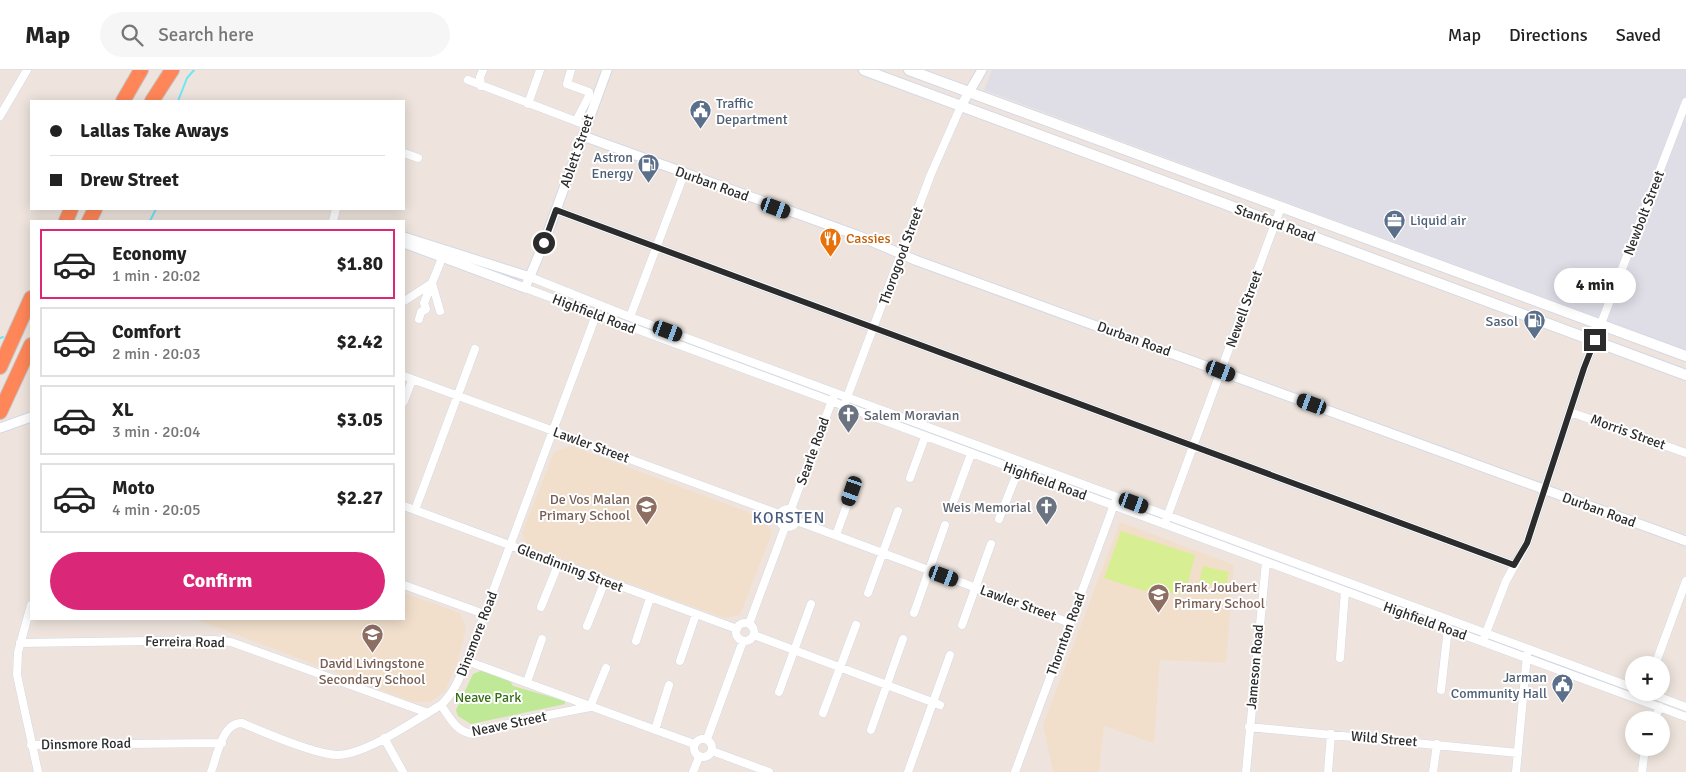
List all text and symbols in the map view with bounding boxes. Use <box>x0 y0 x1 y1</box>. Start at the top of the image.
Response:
search box <box>100 12 450 57</box>
text: Map <box>25 20 70 50</box>
icon: search <box>118 21 146 49</box>
text: Search here <box>158 23 254 47</box>
text: Map <box>1448 24 1481 46</box>
text: Directions <box>1509 24 1588 46</box>
text: Saved <box>1616 24 1661 46</box>
place label: Traffic Department <box>716 95 788 128</box>
public building icon: Traffic Department <box>688 99 712 130</box>
street label: Ablett Street <box>557 112 597 190</box>
text: Lallas Take Aways <box>80 119 229 143</box>
place label: Astron Energy <box>591 149 633 182</box>
fuel station icon: Astron Energy <box>637 153 661 184</box>
street label: Durban Road <box>673 163 751 205</box>
text: Drew Street <box>80 168 179 192</box>
street label: Newbolt Street <box>1620 168 1668 258</box>
car <box>759 196 792 220</box>
street label: Stanford Road <box>1232 201 1318 245</box>
street label: Thorogood Street <box>875 205 927 307</box>
office icon: Liquid air <box>1382 208 1406 239</box>
place label: Liquid air <box>1410 212 1467 229</box>
restaurant icon: Cassies <box>818 226 842 257</box>
place label: Cassies <box>846 230 891 247</box>
route start <box>533 232 555 254</box>
icon: car <box>52 242 97 287</box>
text: Economy <box>112 242 186 266</box>
text: $1.80 <box>337 252 383 276</box>
text: 1 min · 20:02 <box>112 266 201 286</box>
street label: Newell Street <box>1222 268 1266 350</box>
callout: 4 min <box>1554 268 1636 302</box>
text: 4 min <box>1576 275 1614 295</box>
street label: Highfield Road <box>550 290 638 338</box>
fuel station icon: Sasol <box>1522 309 1546 340</box>
place label: Sasol <box>1486 313 1518 330</box>
street label: Durban Road <box>1095 318 1173 360</box>
car <box>651 319 684 343</box>
icon: car <box>52 320 97 365</box>
text: Comfort <box>112 320 181 344</box>
route end <box>1584 329 1606 351</box>
text: $2.42 <box>337 330 383 354</box>
text: 2 min · 20:03 <box>112 344 201 364</box>
car <box>1204 359 1237 383</box>
car <box>1295 392 1328 416</box>
icon: car <box>52 398 97 443</box>
text: XL <box>112 398 134 422</box>
church icon: Salem Moravian <box>836 403 860 434</box>
place label: Salem Moravian <box>864 407 959 424</box>
text: $3.05 <box>337 408 383 432</box>
street label: Morris Street <box>1588 411 1668 453</box>
street label: Searle Road <box>793 415 833 487</box>
text: 3 min · 20:04 <box>112 422 201 442</box>
street label: Lawler Street <box>551 423 632 467</box>
street label: Highfield Road <box>1001 458 1089 504</box>
car <box>840 474 863 508</box>
icon: car <box>52 476 97 521</box>
text: Moto <box>112 476 155 500</box>
text: $2.27 <box>337 486 383 510</box>
street label: Durban Road <box>1560 489 1638 531</box>
place label: De Vos Malan Primary School <box>539 491 630 524</box>
car <box>1117 491 1150 515</box>
school or university icon: De Vos Malan Primary School <box>634 495 658 526</box>
church icon: Weis Memorial <box>1035 495 1059 526</box>
place label: Weis Memorial <box>943 499 1031 516</box>
text: 4 min · 20:05 <box>112 500 201 520</box>
district label: KORSTEN <box>753 508 825 528</box>
street label: Glendinning Street <box>514 540 626 596</box>
button: Confirm <box>50 552 385 610</box>
car <box>927 564 960 588</box>
place label: Frank Joubert Primary School <box>1174 579 1265 612</box>
street label: Lawler Street <box>978 581 1059 625</box>
school or university icon: Frank Joubert Primary School <box>1146 583 1170 614</box>
street label: Dinsmore Road <box>453 589 501 679</box>
street label: Thornton Road <box>1043 590 1089 678</box>
street label: Highfield Road <box>1381 598 1469 644</box>
school or university icon: David Livingstone Secondary School <box>360 623 384 654</box>
street label: Jameson Road <box>1243 624 1267 710</box>
street label: Ferreira Road <box>145 633 225 651</box>
place label: David Livingstone Secondary School <box>319 655 425 688</box>
map controls <box>1625 656 1670 756</box>
button: + <box>1625 656 1670 701</box>
place label: Jarman Community Hall <box>1451 669 1547 702</box>
public building icon: Jarman Community Hall <box>1551 673 1575 704</box>
park label: Neave Park <box>455 689 521 706</box>
street label: Neave Street <box>470 708 548 740</box>
button: − <box>1625 711 1670 756</box>
street label: Wild Street <box>1350 728 1418 750</box>
street label: Dinsmore Road <box>41 735 131 753</box>

